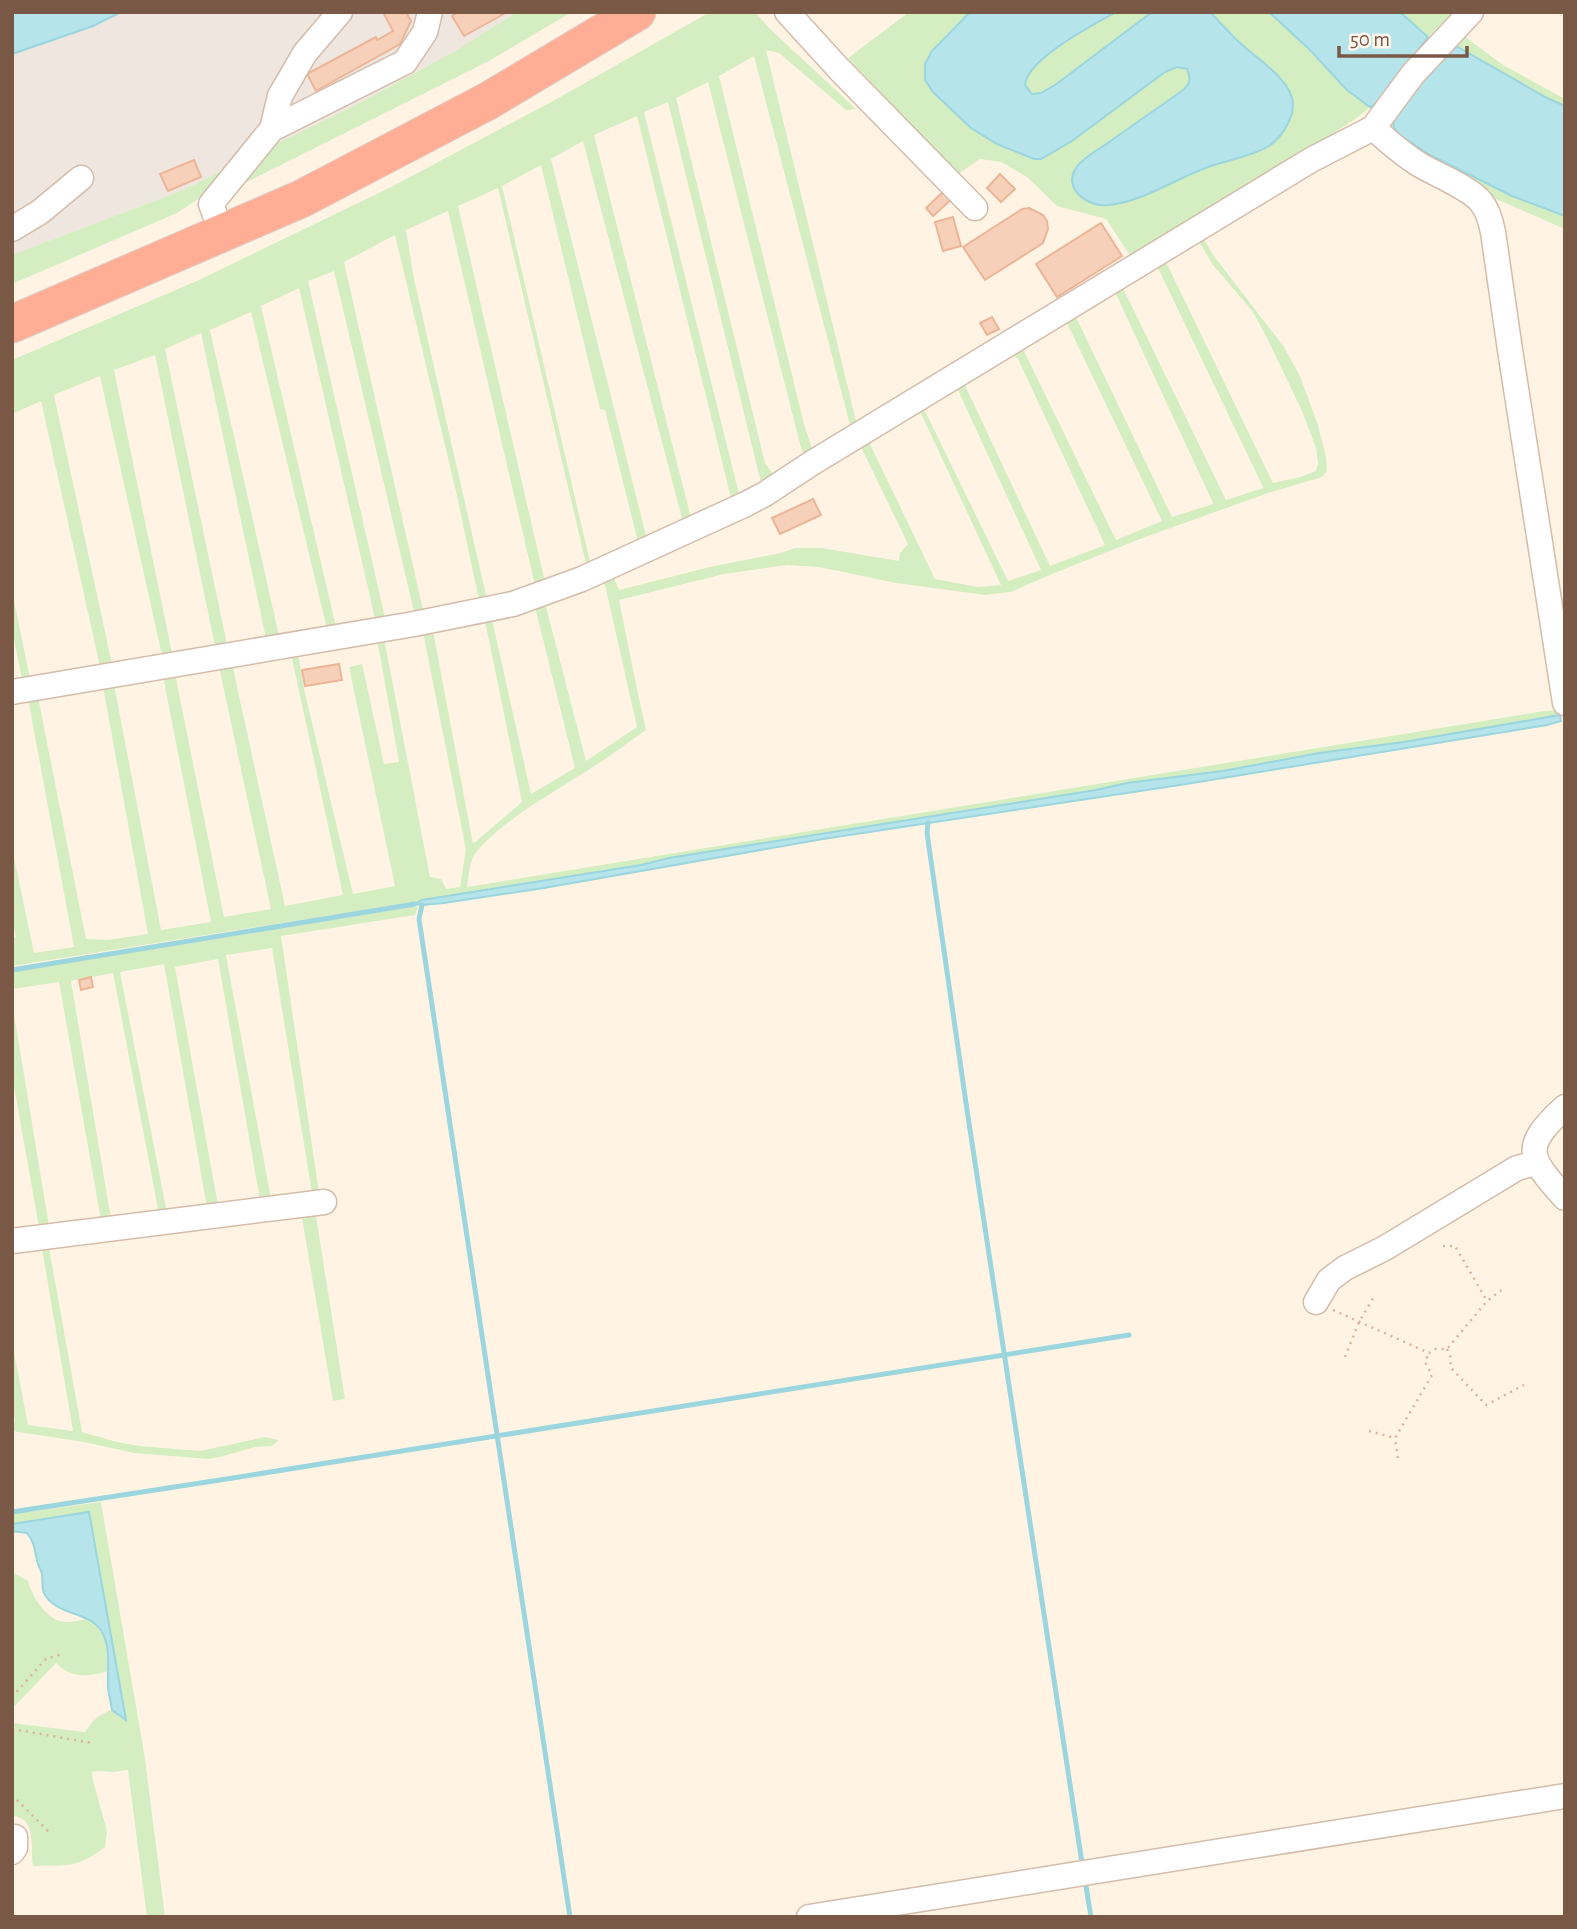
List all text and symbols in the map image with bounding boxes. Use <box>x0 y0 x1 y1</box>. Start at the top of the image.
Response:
scale bar <box>1339 14 1467 58</box>
text: 50 m <box>1350 29 1390 50</box>

